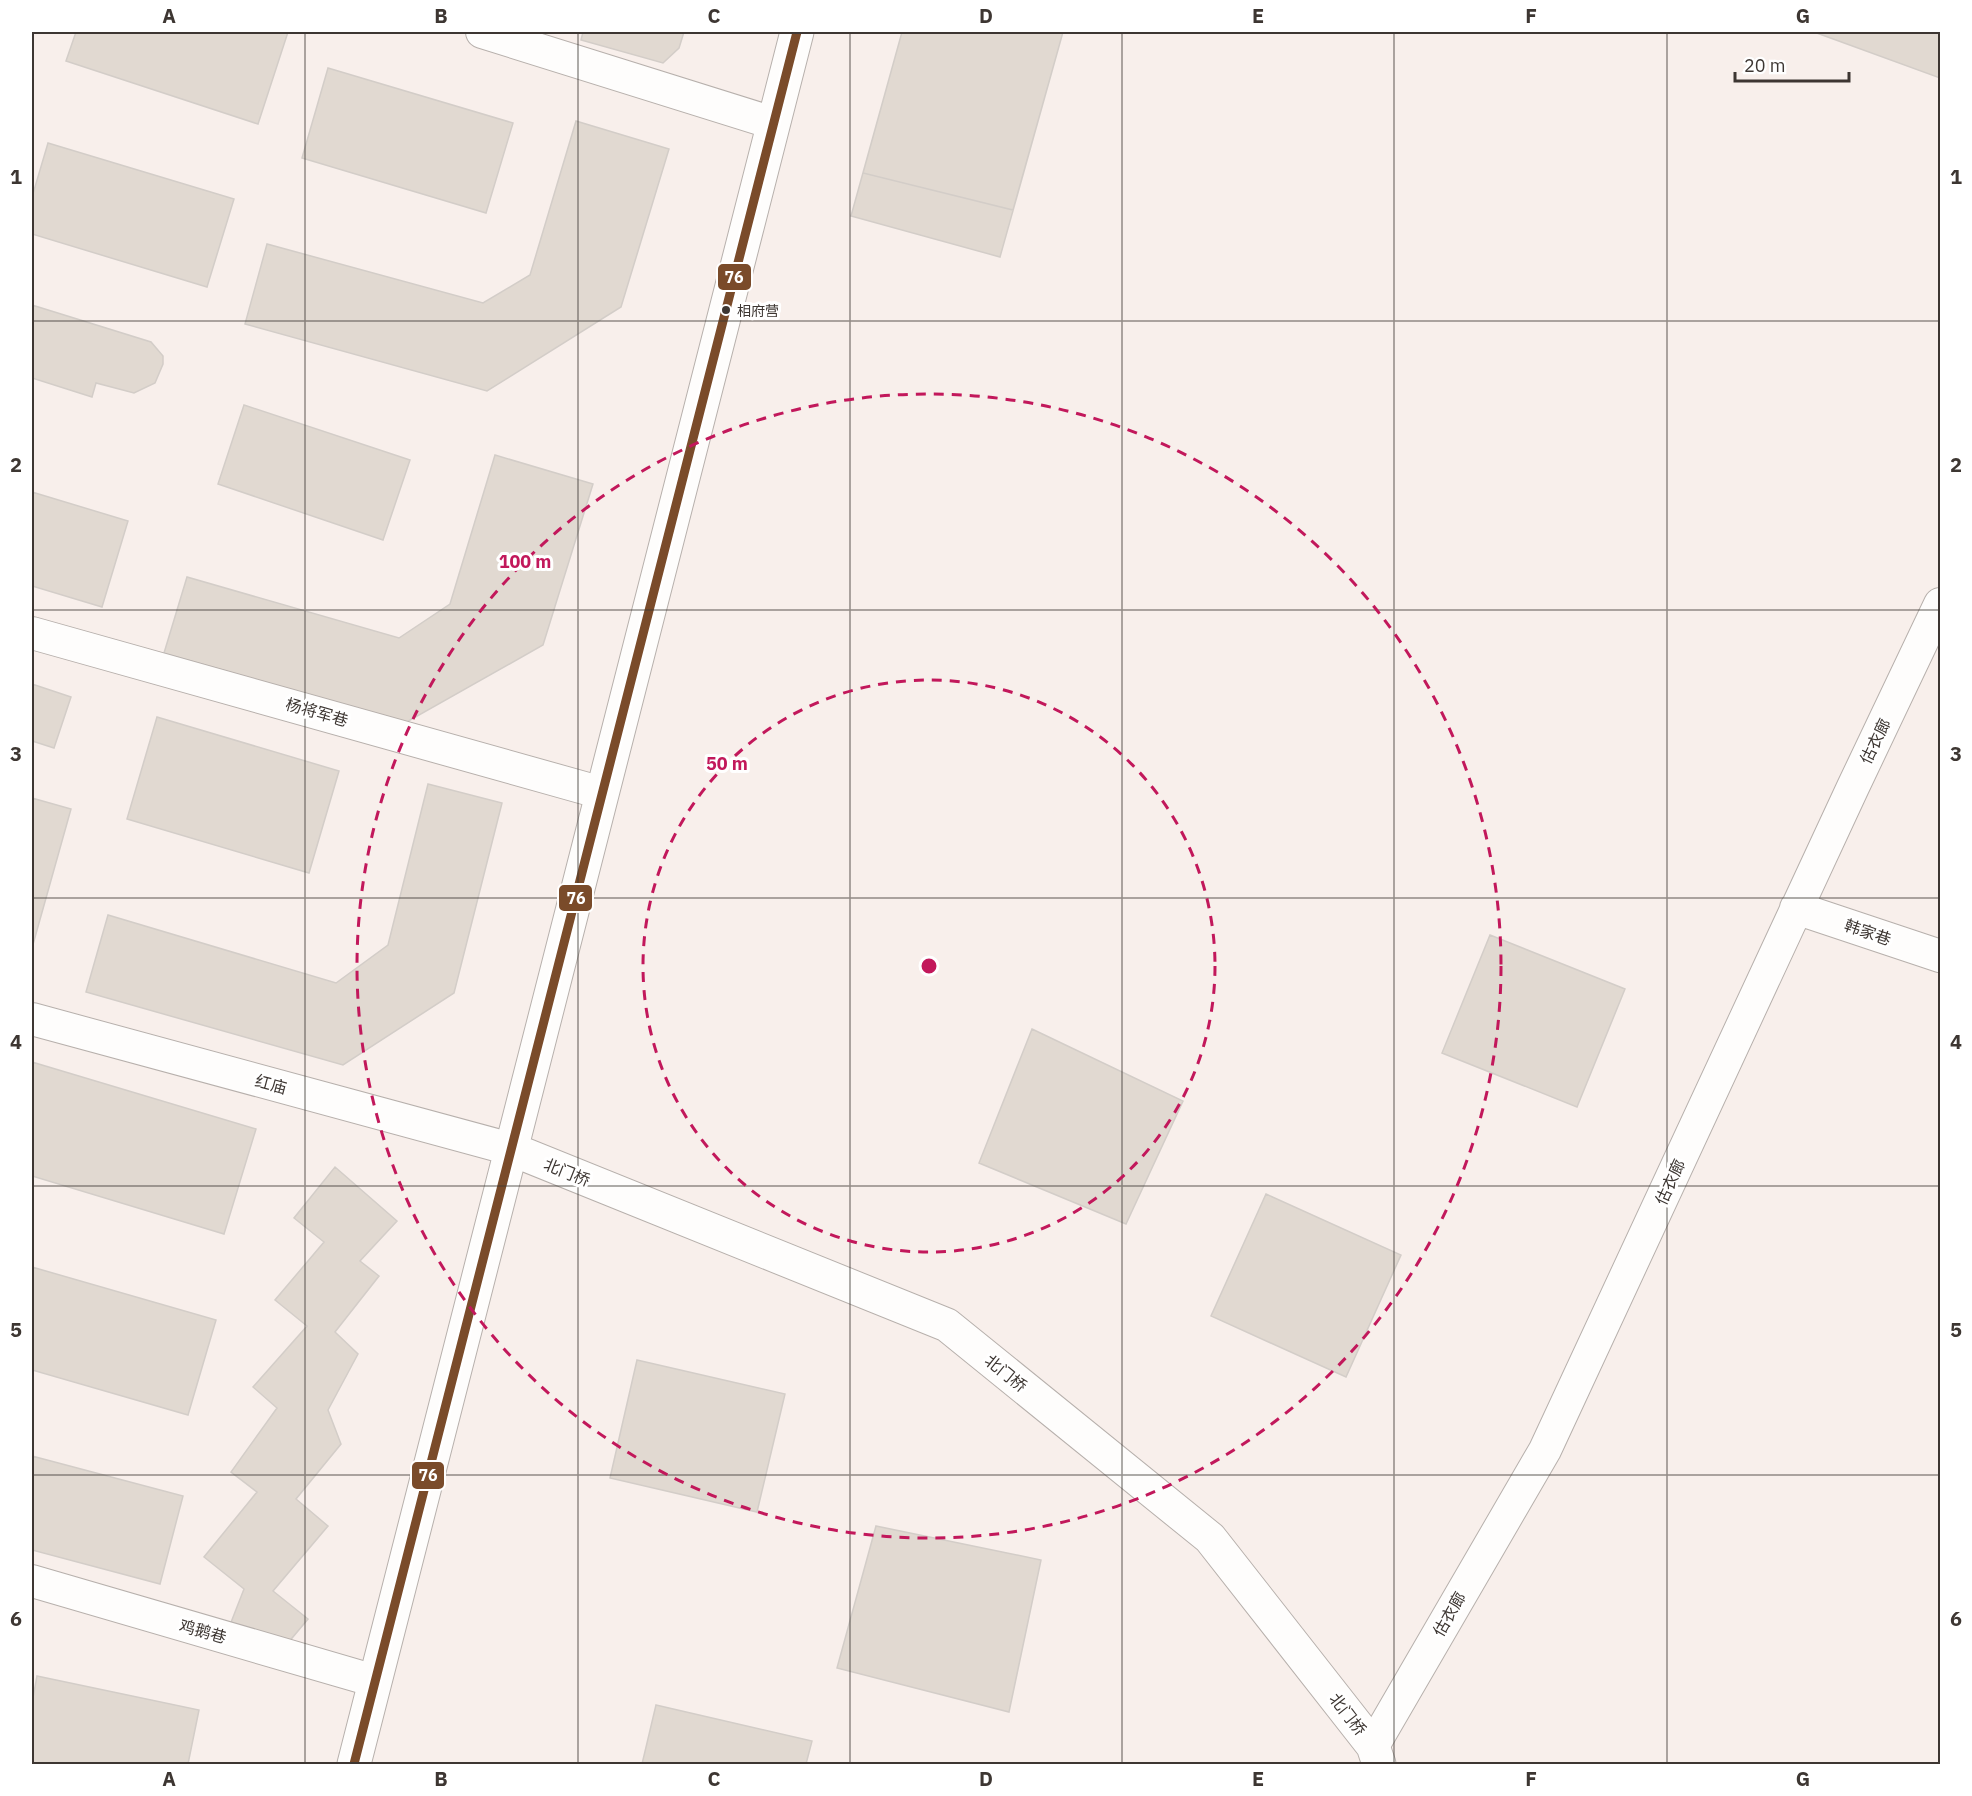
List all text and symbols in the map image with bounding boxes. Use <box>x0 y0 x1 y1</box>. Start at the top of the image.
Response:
text: A <box>162 2 176 29</box>
text: B <box>434 2 448 29</box>
text: C <box>707 2 721 29</box>
text: D <box>979 2 993 29</box>
text: E <box>1252 2 1264 29</box>
text: F <box>1525 2 1537 29</box>
text: G <box>1796 2 1810 29</box>
scale bar <box>1735 45 1849 83</box>
text: 20 m <box>1744 54 1786 77</box>
text: 1 <box>10 163 22 190</box>
text: 1 <box>1950 163 1962 190</box>
line badge: 76 <box>717 263 752 291</box>
text: 76 <box>724 267 744 287</box>
place label: 相府营 <box>737 302 779 320</box>
marker: 相府营 <box>720 304 732 316</box>
text: 2 <box>10 451 22 478</box>
text: 2 <box>1950 451 1962 478</box>
text: 100 m <box>499 550 551 573</box>
street label: 杨将军巷 <box>283 694 351 730</box>
street label: 估衣廊 <box>1855 715 1895 767</box>
text: 3 <box>10 740 22 767</box>
text: 3 <box>1950 740 1962 767</box>
text: 50 m <box>706 752 748 775</box>
line badge: 76 <box>558 884 593 912</box>
text: 76 <box>566 888 586 908</box>
street label: 韩家巷 <box>1842 915 1894 949</box>
centre of rings <box>919 956 939 976</box>
text: 4 <box>10 1028 22 1055</box>
text: 4 <box>1950 1028 1962 1055</box>
street label: 红庙 <box>253 1070 289 1098</box>
street label: 北门桥 <box>541 1154 593 1190</box>
street label: 估衣廊 <box>1651 1156 1689 1208</box>
text: 5 <box>10 1316 22 1343</box>
text: 5 <box>1950 1316 1962 1343</box>
street label: 北门桥 <box>981 1350 1031 1396</box>
line badge: 76 <box>411 1461 445 1490</box>
text: 76 <box>418 1465 438 1485</box>
street label: 估衣廊 <box>1428 1588 1470 1640</box>
text: 6 <box>10 1605 22 1632</box>
text: 6 <box>1950 1605 1962 1632</box>
street label: 鸡鹅巷 <box>177 1615 229 1647</box>
street label: 北门桥 <box>1325 1689 1371 1739</box>
text: A <box>162 1765 176 1792</box>
text: B <box>434 1765 448 1792</box>
text: C <box>707 1765 721 1792</box>
text: D <box>979 1765 993 1792</box>
text: E <box>1252 1765 1264 1792</box>
text: F <box>1525 1765 1537 1792</box>
text: G <box>1796 1765 1810 1792</box>

